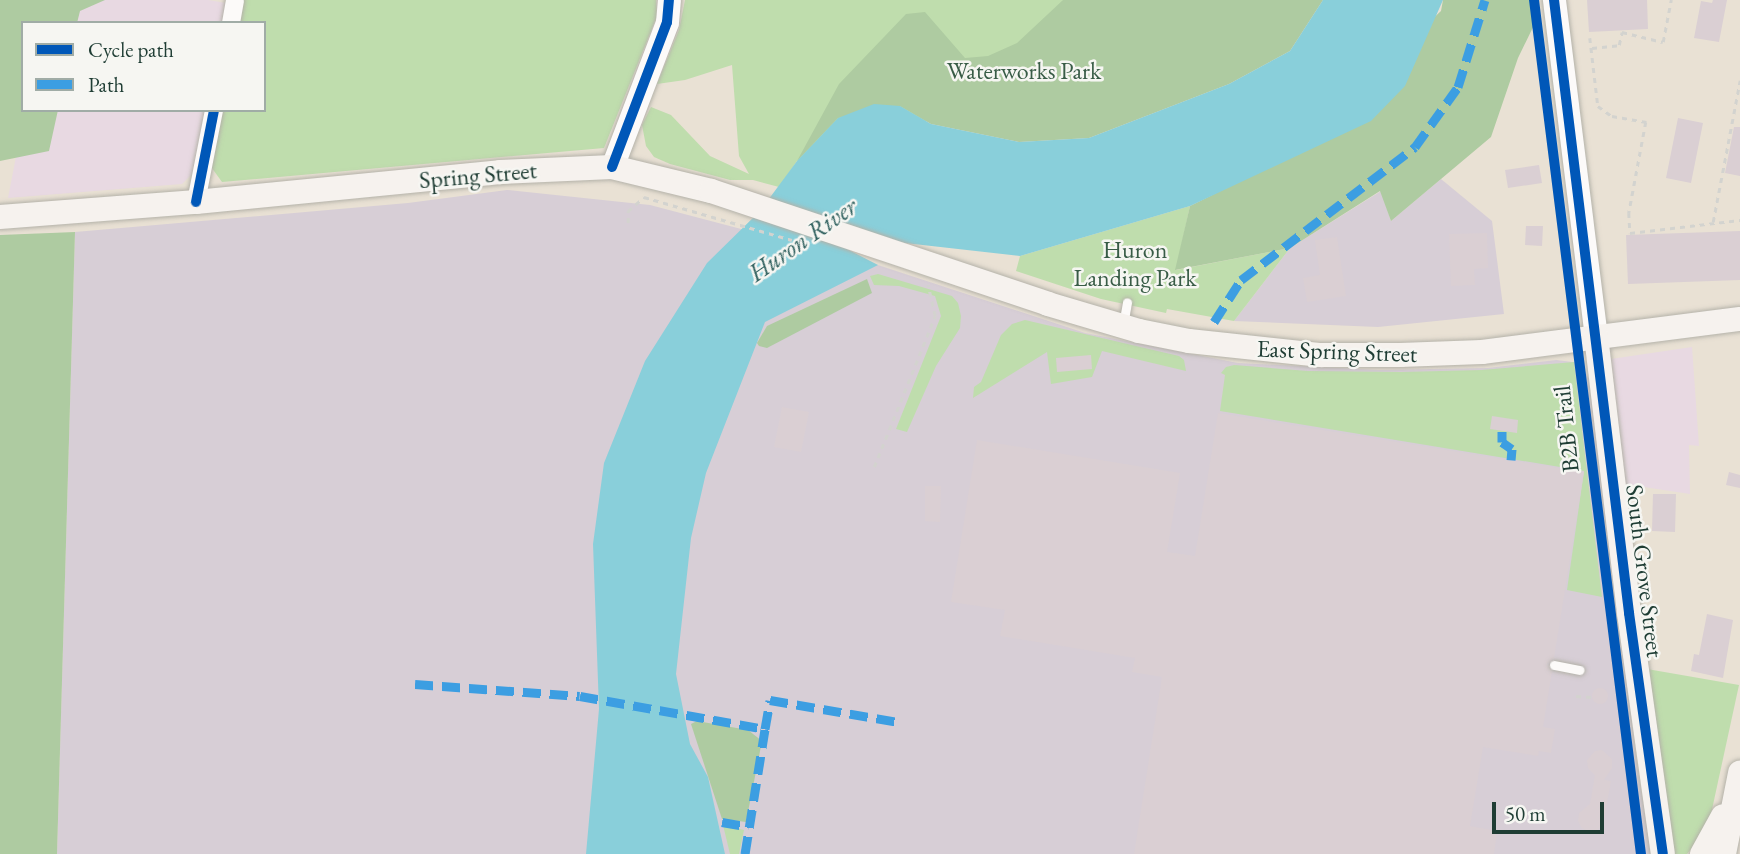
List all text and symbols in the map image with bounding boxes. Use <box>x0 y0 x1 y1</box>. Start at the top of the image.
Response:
legend <box>21 21 266 112</box>
text: Cycle path <box>88 36 174 63</box>
park label: Waterworks Park <box>947 57 1101 85</box>
text: Path <box>88 71 124 98</box>
street label: Spring Street <box>418 156 538 194</box>
water label: Huron River <box>742 191 864 289</box>
park label: Huron Landing Park <box>1073 236 1197 292</box>
street label: East Spring Street <box>1256 334 1418 368</box>
street label: B2B Trail <box>1547 384 1585 474</box>
street label: South Grove Street <box>1620 483 1670 659</box>
scale bar <box>1495 788 1607 832</box>
text: 50 m <box>1505 800 1546 827</box>

